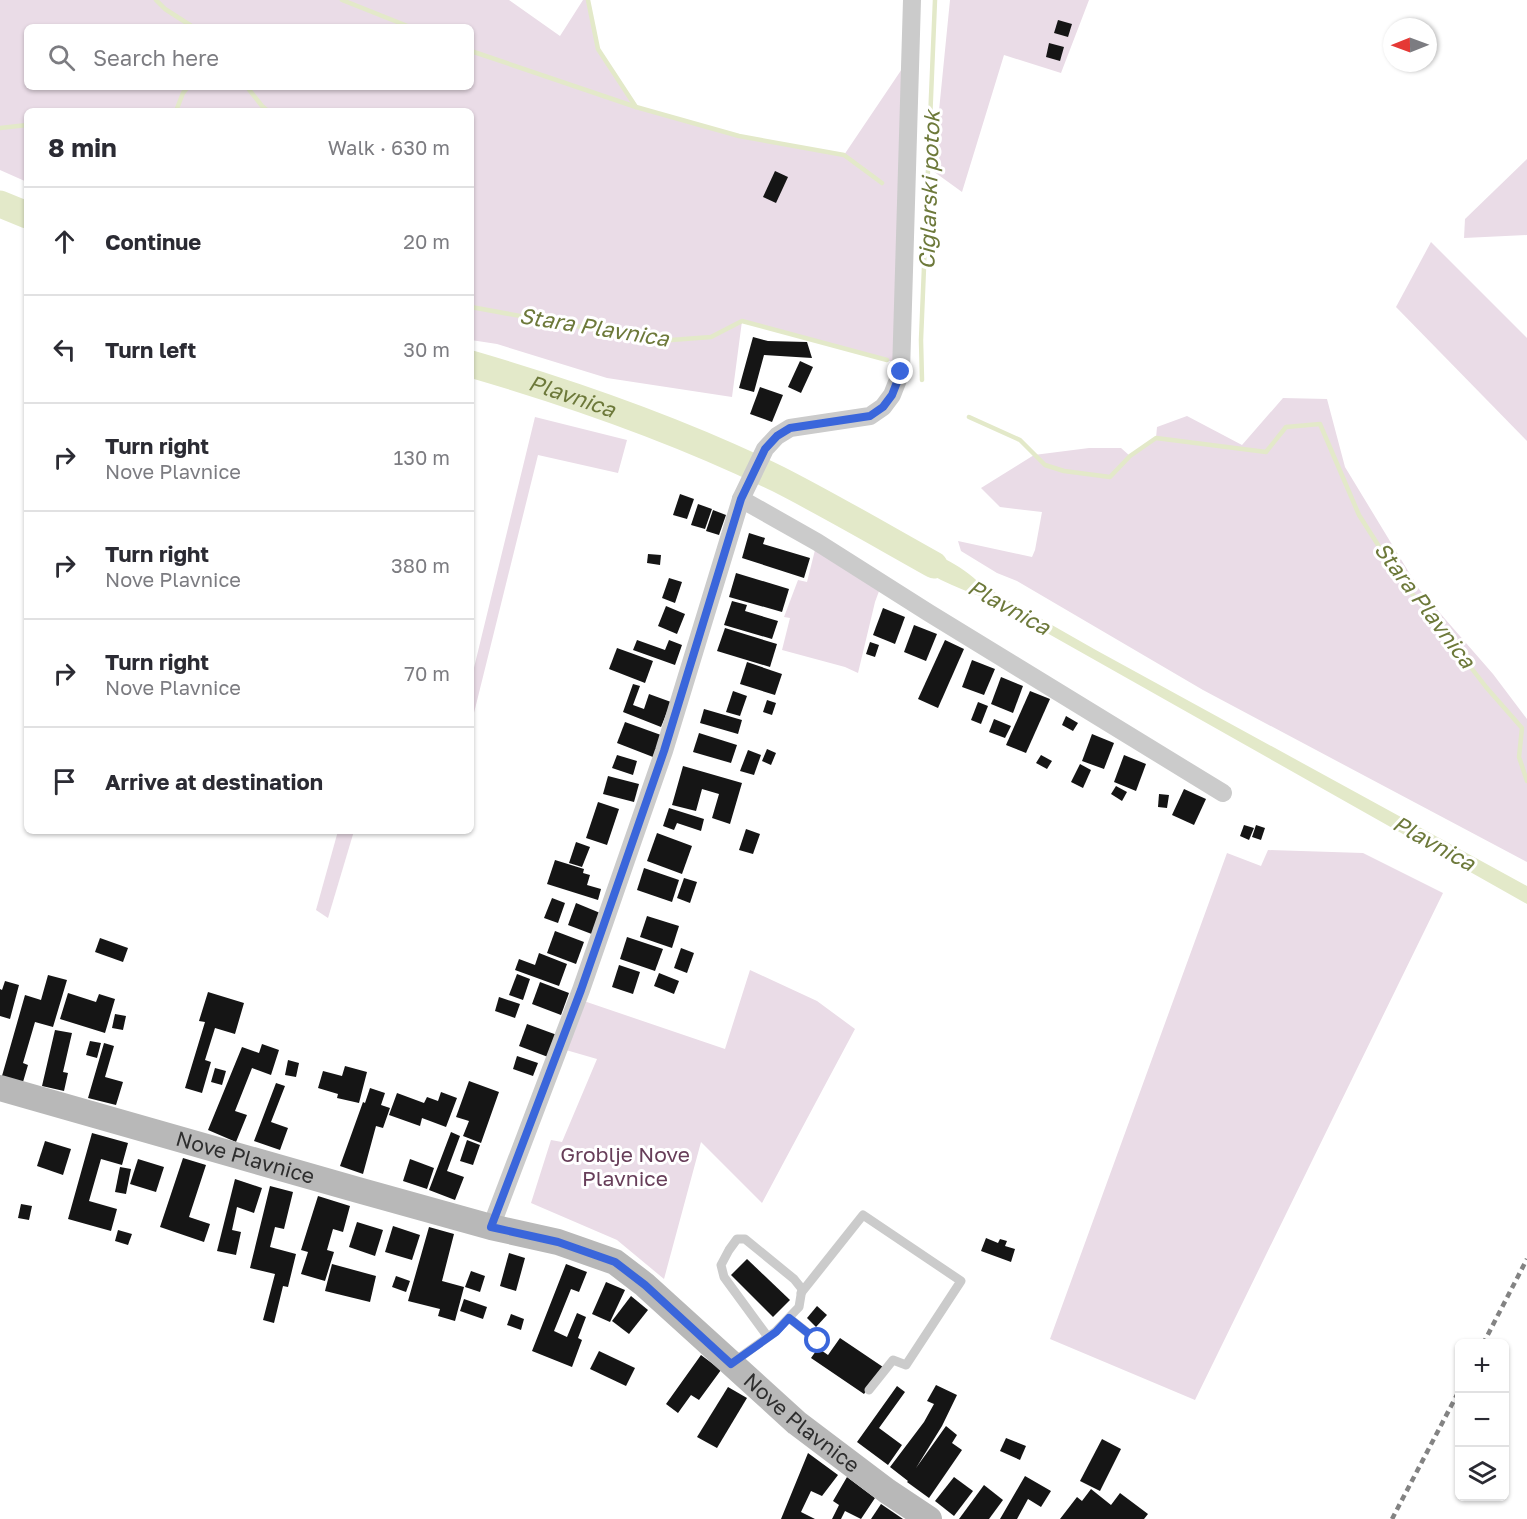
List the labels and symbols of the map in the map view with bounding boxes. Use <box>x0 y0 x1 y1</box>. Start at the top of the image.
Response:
north arrow <box>1383 18 1437 72</box>
water label: Ciglarski potok <box>912 107 945 270</box>
water label: Stara Plavnica <box>518 301 672 352</box>
route end <box>887 358 913 384</box>
water label: Plavnica <box>526 368 621 423</box>
water label: Stara Plavnica <box>1369 536 1482 674</box>
water label: Plavnica <box>964 573 1056 641</box>
water label: Plavnica <box>1389 809 1481 877</box>
street label: Nove Plavnice <box>173 1125 318 1189</box>
park label: Groblje Nove Plavnice <box>560 1141 690 1191</box>
route start <box>804 1327 830 1353</box>
street label: Nove Plavnice <box>739 1367 865 1478</box>

